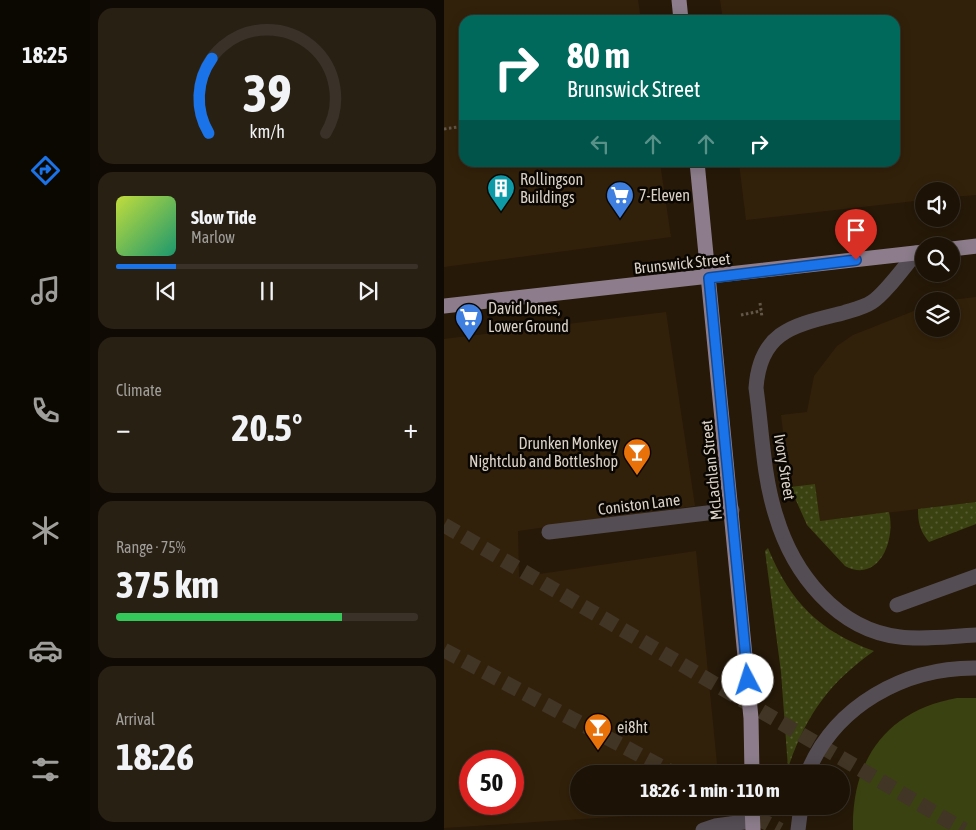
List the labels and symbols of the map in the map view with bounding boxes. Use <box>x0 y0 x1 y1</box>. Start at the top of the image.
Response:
place label: Rollingson Buildings <box>520 170 583 207</box>
building icon: Rollingson Buildings <box>486 173 516 212</box>
supermarket icon: 7-Eleven <box>605 180 635 219</box>
place label: 7-Eleven <box>639 186 690 204</box>
pin <box>835 209 877 260</box>
street label: Brunswick Street <box>633 249 732 277</box>
place label: David Jones, Lower Ground <box>488 299 569 335</box>
supermarket icon: David Jones, Lower Ground <box>454 302 484 341</box>
street label: McLachlan Street <box>697 419 725 521</box>
street label: Ivory Street <box>770 433 799 502</box>
place label: Drunken Monkey Nightclub and Bottleshop <box>469 434 618 471</box>
bar icon: Drunken Monkey Nightclub and Bottleshop <box>622 437 652 476</box>
street label: Coniston Lane <box>597 490 681 518</box>
position arrow <box>721 653 773 705</box>
bar icon: ei8ht <box>583 712 613 751</box>
place label: ei8ht <box>617 718 648 736</box>
speed limit sign: 50 <box>459 750 524 815</box>

